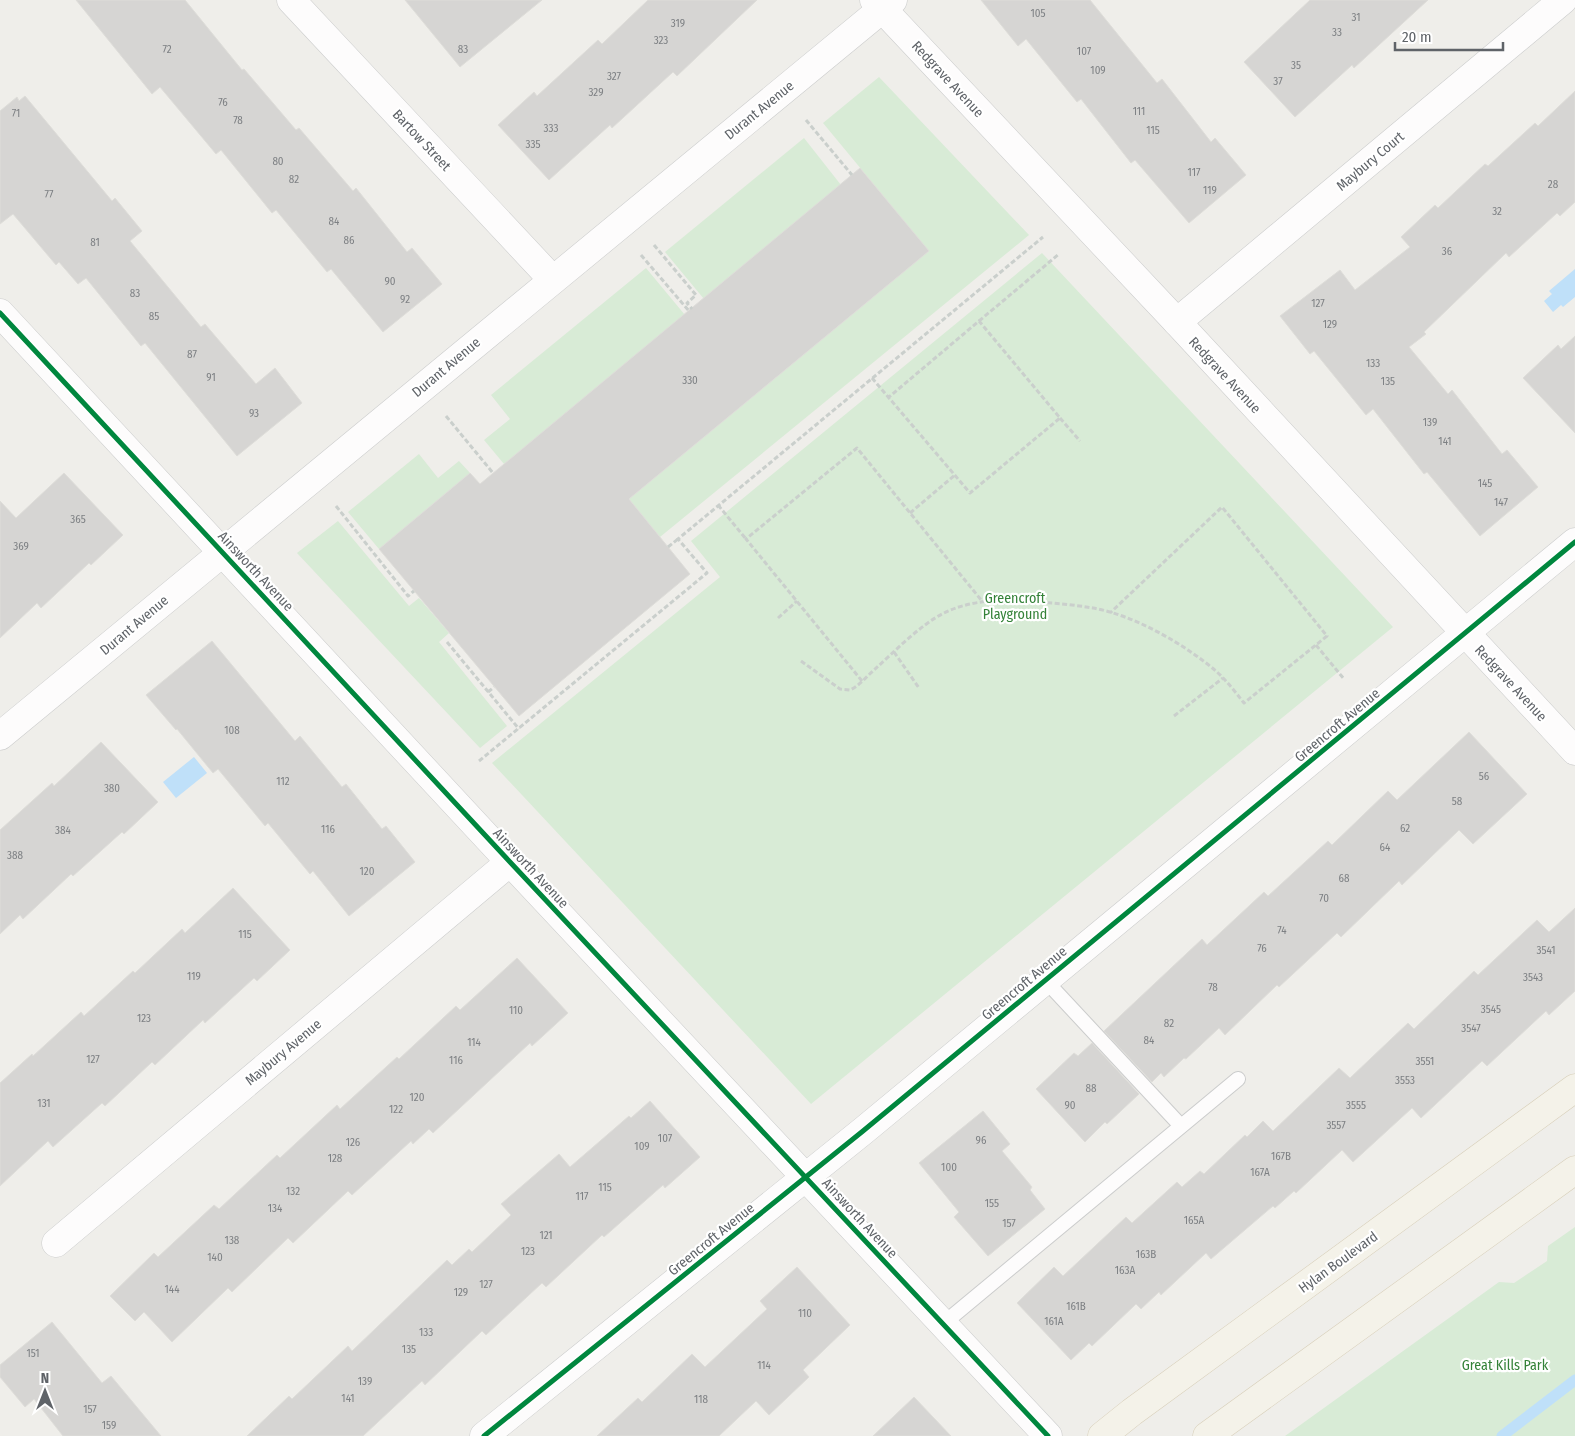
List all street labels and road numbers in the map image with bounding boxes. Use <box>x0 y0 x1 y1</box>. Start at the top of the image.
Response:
street label: Redgrave Avenue <box>908 38 987 121</box>
street label: Durant Avenue <box>721 77 797 143</box>
street label: Bartow Street <box>389 106 455 175</box>
street label: Maybury Court <box>1333 128 1408 195</box>
street label: Durant Avenue <box>409 334 484 401</box>
street label: Redgrave Avenue <box>1185 334 1264 417</box>
street label: Ainsworth Avenue <box>214 528 297 615</box>
street label: Durant Avenue <box>97 592 172 659</box>
street label: Redgrave Avenue <box>1471 642 1550 725</box>
street label: Greencroft Avenue <box>1291 685 1383 766</box>
street label: Ainsworth Avenue <box>489 825 572 912</box>
street label: Greencroft Avenue <box>978 943 1070 1024</box>
street label: Maybury Avenue <box>242 1016 325 1089</box>
street label: Ainsworth Avenue <box>818 1175 901 1262</box>
street label: Greencroft Avenue <box>665 1199 758 1279</box>
street label: Hylan Boulevard <box>1295 1228 1381 1297</box>

